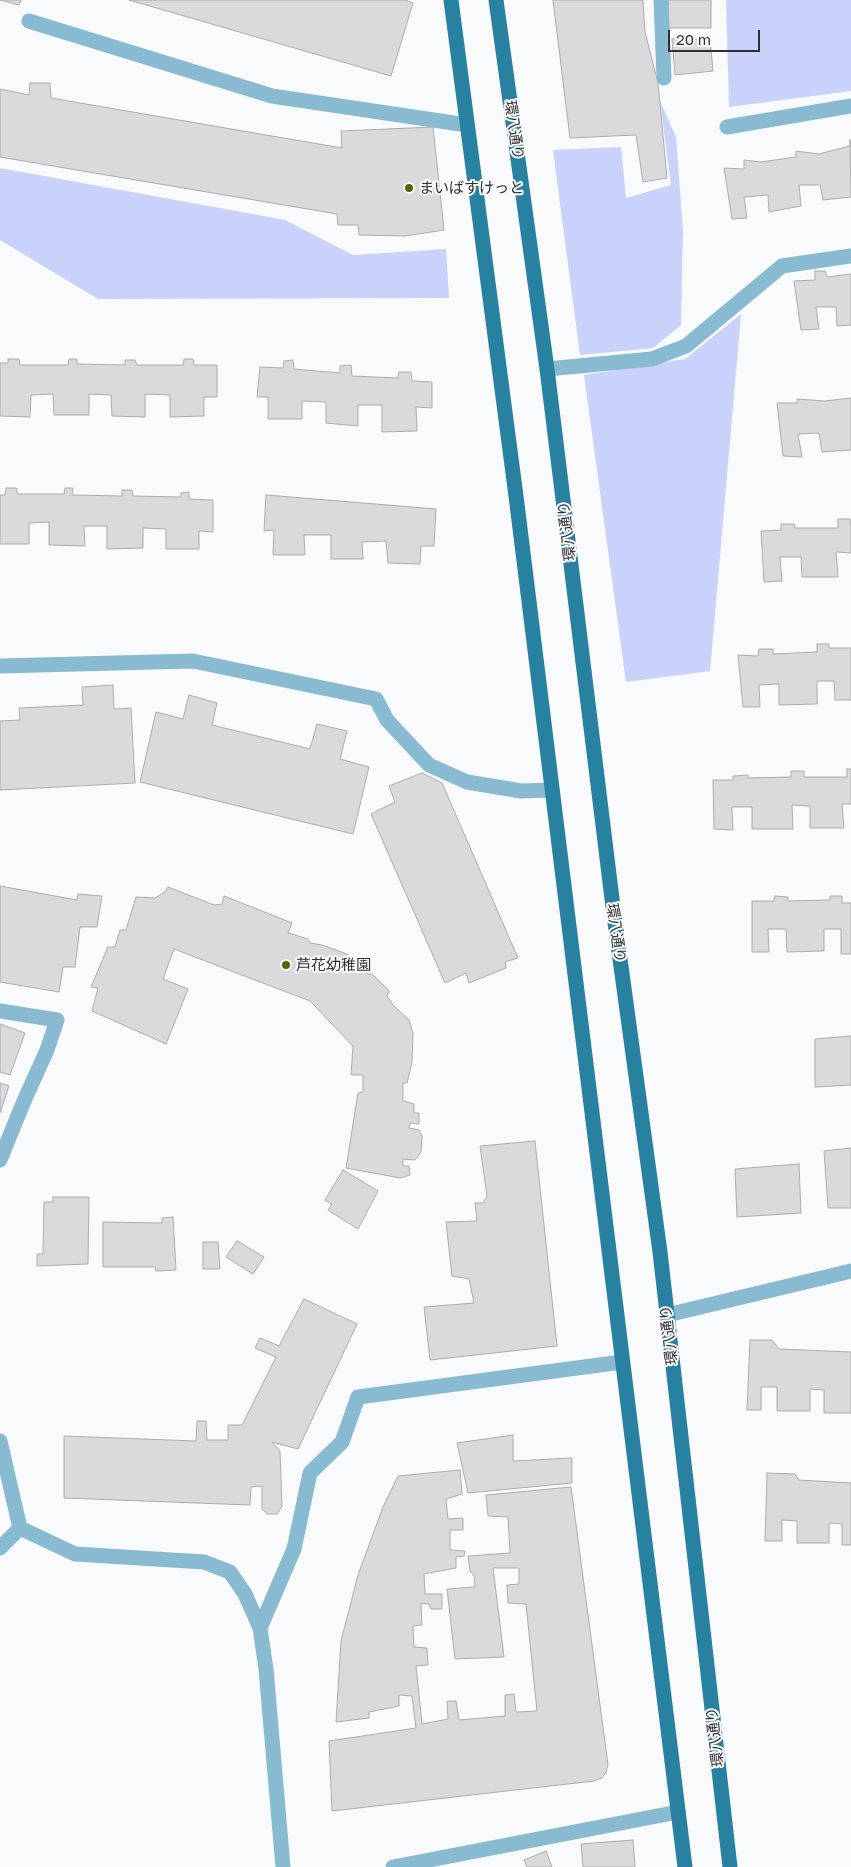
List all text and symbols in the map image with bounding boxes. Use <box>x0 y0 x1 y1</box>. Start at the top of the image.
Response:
scale bar <box>671 20 764 52</box>
text: 20 m <box>676 30 711 48</box>
street label: 環八通り <box>501 99 527 161</box>
place label: まいばすけっと <box>419 179 524 197</box>
marker: まいばすけっと <box>403 182 415 194</box>
street label: 環八通り <box>554 500 580 562</box>
street label: 環八通り <box>603 902 629 964</box>
place label: 芦花幼稚園 <box>296 956 371 974</box>
marker: 芦花幼稚園 <box>280 959 292 971</box>
street label: 環八通り <box>656 1304 682 1366</box>
street label: 環八通り <box>702 1706 728 1768</box>

